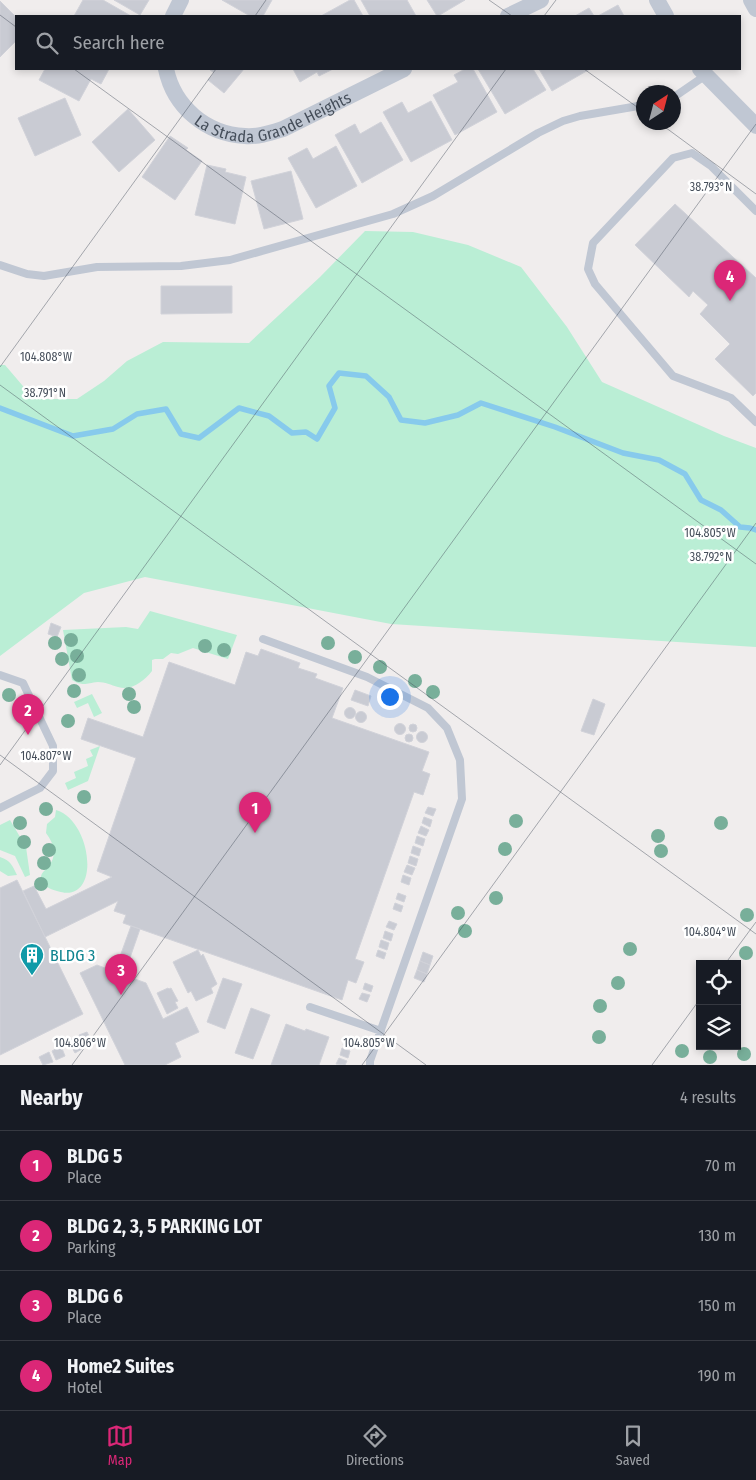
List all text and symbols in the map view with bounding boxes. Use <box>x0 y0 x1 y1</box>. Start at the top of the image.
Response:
search box <box>15 15 741 70</box>
icon: search <box>33 29 61 57</box>
text: Search here <box>73 31 165 54</box>
north arrow <box>636 85 681 130</box>
street label: La Strada Grande Heights <box>191 88 354 146</box>
text: 38.793°N <box>690 180 732 194</box>
pin: 4 <box>714 260 746 301</box>
text: 104.808°W <box>20 350 72 364</box>
text: 38.791°N <box>24 386 66 400</box>
text: 104.805°W <box>684 526 736 540</box>
text: 38.792°N <box>690 550 732 564</box>
your location <box>377 684 403 710</box>
pin: 2 <box>12 694 44 735</box>
text: 104.807°W <box>21 749 71 763</box>
pin: 1 <box>239 792 271 833</box>
text: 104.804°W <box>684 925 736 939</box>
building icon: BLDG 3 <box>19 942 45 976</box>
place label: BLDG 3 <box>50 946 95 965</box>
pin: 3 <box>105 954 137 995</box>
map controls <box>696 960 741 1050</box>
button: locate <box>696 960 741 1005</box>
button: layers <box>696 1005 741 1050</box>
text: 104.806°W <box>54 1036 106 1050</box>
text: 104.805°W <box>343 1036 395 1050</box>
text: Nearby <box>20 1085 82 1111</box>
text: 4 results <box>680 1088 736 1107</box>
text: BLDG 5 <box>67 1145 122 1168</box>
text: 1 <box>33 1156 39 1175</box>
text: 70 m <box>705 1156 736 1175</box>
text: Place <box>67 1168 102 1187</box>
text: BLDG 2, 3, 5 PARKING LOT <box>67 1215 262 1238</box>
text: 2 <box>32 1226 40 1245</box>
text: 130 m <box>698 1226 736 1245</box>
text: Parking <box>67 1238 115 1257</box>
text: BLDG 6 <box>67 1285 123 1308</box>
text: 3 <box>32 1296 40 1315</box>
text: 150 m <box>698 1296 736 1315</box>
text: Place <box>67 1308 102 1327</box>
text: Home2 Suites <box>67 1355 174 1378</box>
text: 4 <box>32 1366 40 1385</box>
text: 190 m <box>698 1366 736 1385</box>
text: Hotel <box>67 1378 102 1397</box>
tab: Map <box>106 1422 134 1469</box>
tab: Directions <box>346 1422 404 1469</box>
tab: Saved <box>616 1422 650 1469</box>

